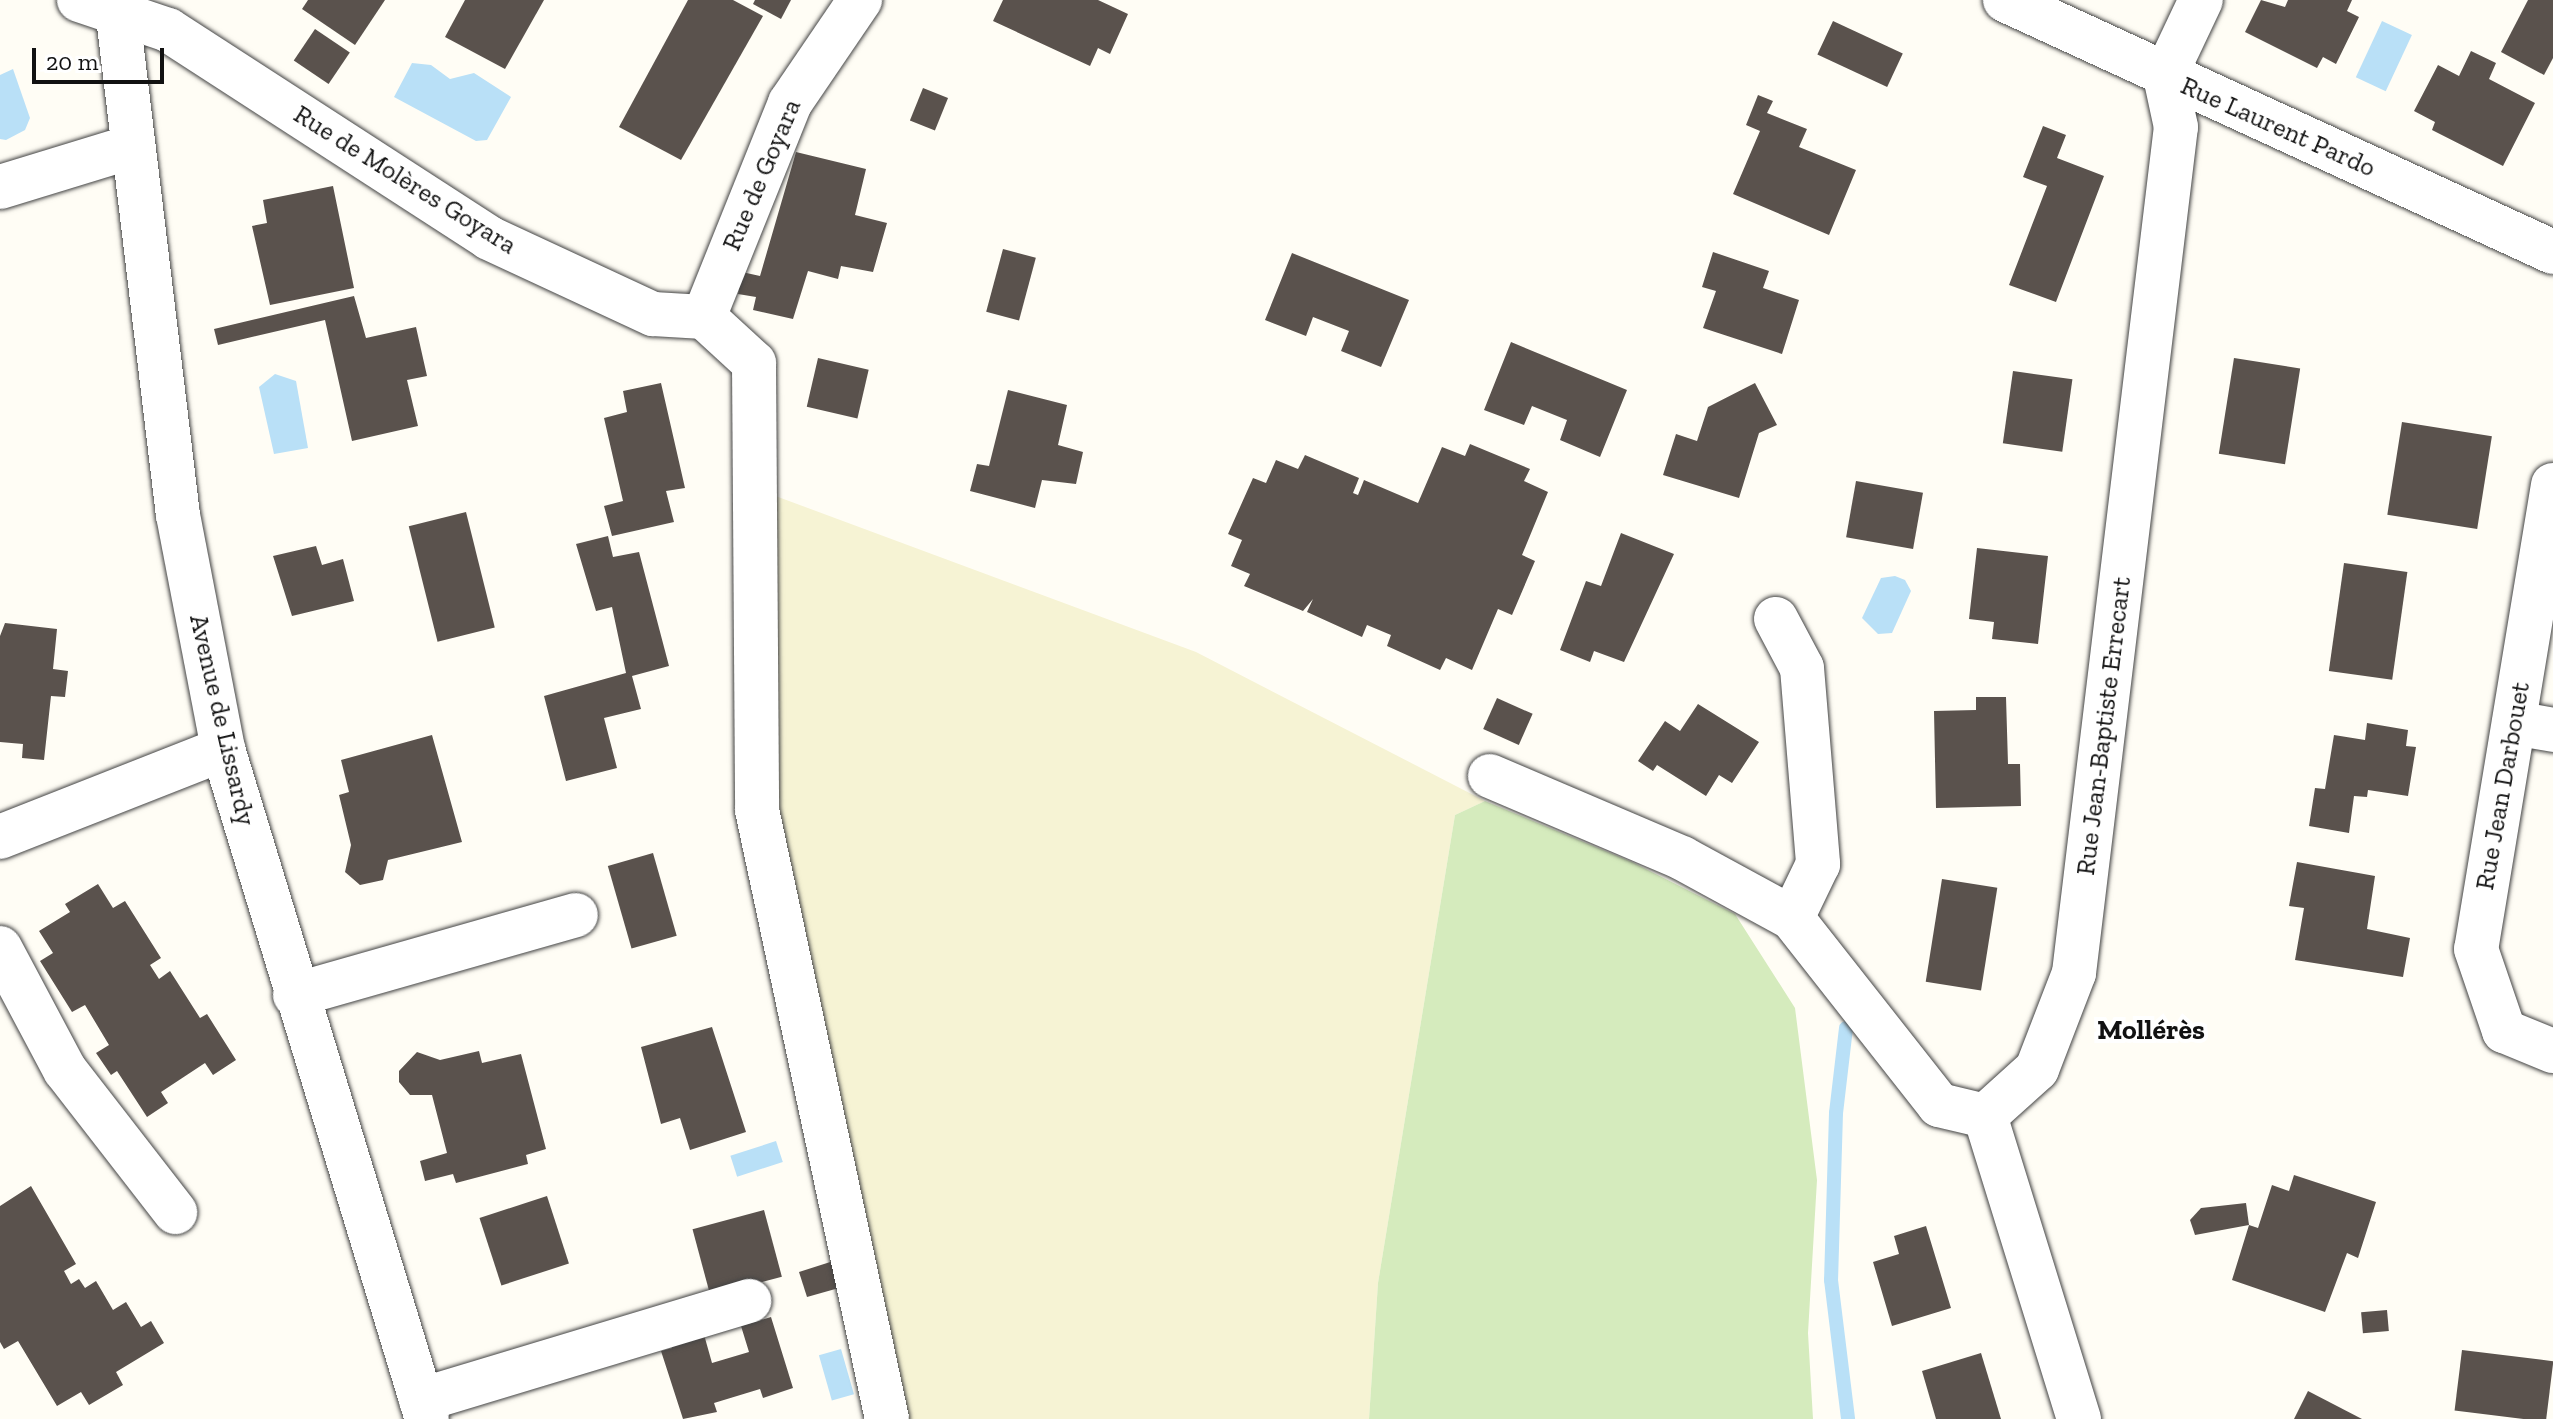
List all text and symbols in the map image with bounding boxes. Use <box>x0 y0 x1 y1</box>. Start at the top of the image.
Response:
scale bar <box>36 32 168 82</box>
text: 20 m <box>46 47 98 76</box>
street label: Rue Laurent Pardo <box>2176 70 2380 184</box>
street label: Rue de Goyara <box>716 95 808 255</box>
street label: Rue de Molères Goyara <box>288 99 522 261</box>
street label: Rue Jean-Baptiste Errecart <box>2070 575 2138 877</box>
street label: Avenue de Lissardy <box>183 611 261 829</box>
street label: Rue Jean Darbouet <box>2469 679 2537 893</box>
district label: Mollérès <box>2097 1013 2205 1047</box>

